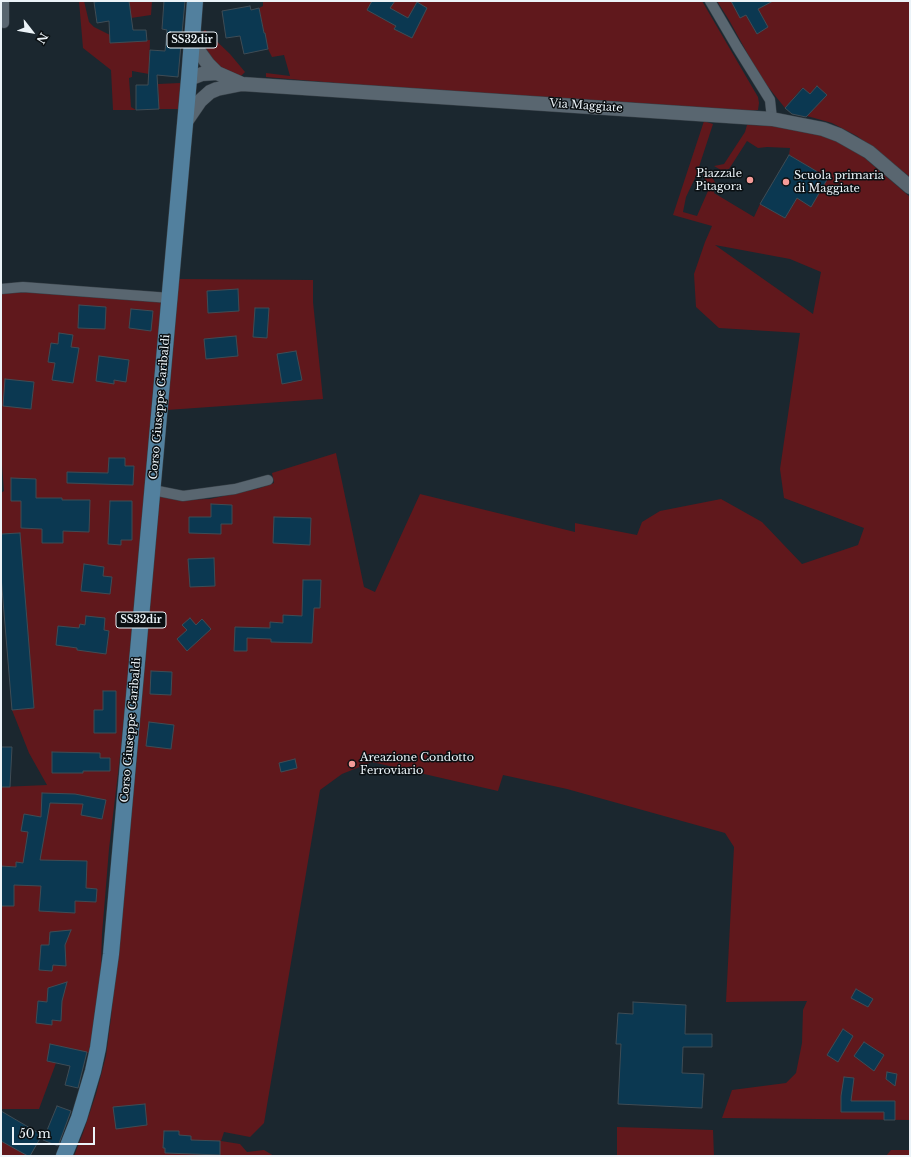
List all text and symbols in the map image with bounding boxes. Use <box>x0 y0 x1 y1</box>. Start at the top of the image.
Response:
north arrow <box>12 12 52 52</box>
text: N <box>34 30 51 46</box>
road number: SS32dir <box>167 32 217 48</box>
street label: Via Maggiate <box>549 97 623 115</box>
place label: Piazzale Pitagora <box>695 167 742 193</box>
place label: Scuola primaria di Maggiate <box>794 169 884 195</box>
marker: Piazzale Pitagora <box>745 175 755 185</box>
marker: Scuola primaria di Maggiate <box>781 177 791 187</box>
street label: Corso Giuseppe Garibaldi <box>147 334 173 480</box>
road number: SS32dir <box>116 612 166 628</box>
street label: Corso Giuseppe Garibaldi <box>118 657 144 803</box>
place label: Areazione Condotto Ferroviario <box>360 751 474 777</box>
marker: Areazione Condotto Ferroviario <box>347 759 357 769</box>
scale bar <box>14 1119 97 1145</box>
text: 50 m <box>19 1126 51 1141</box>

